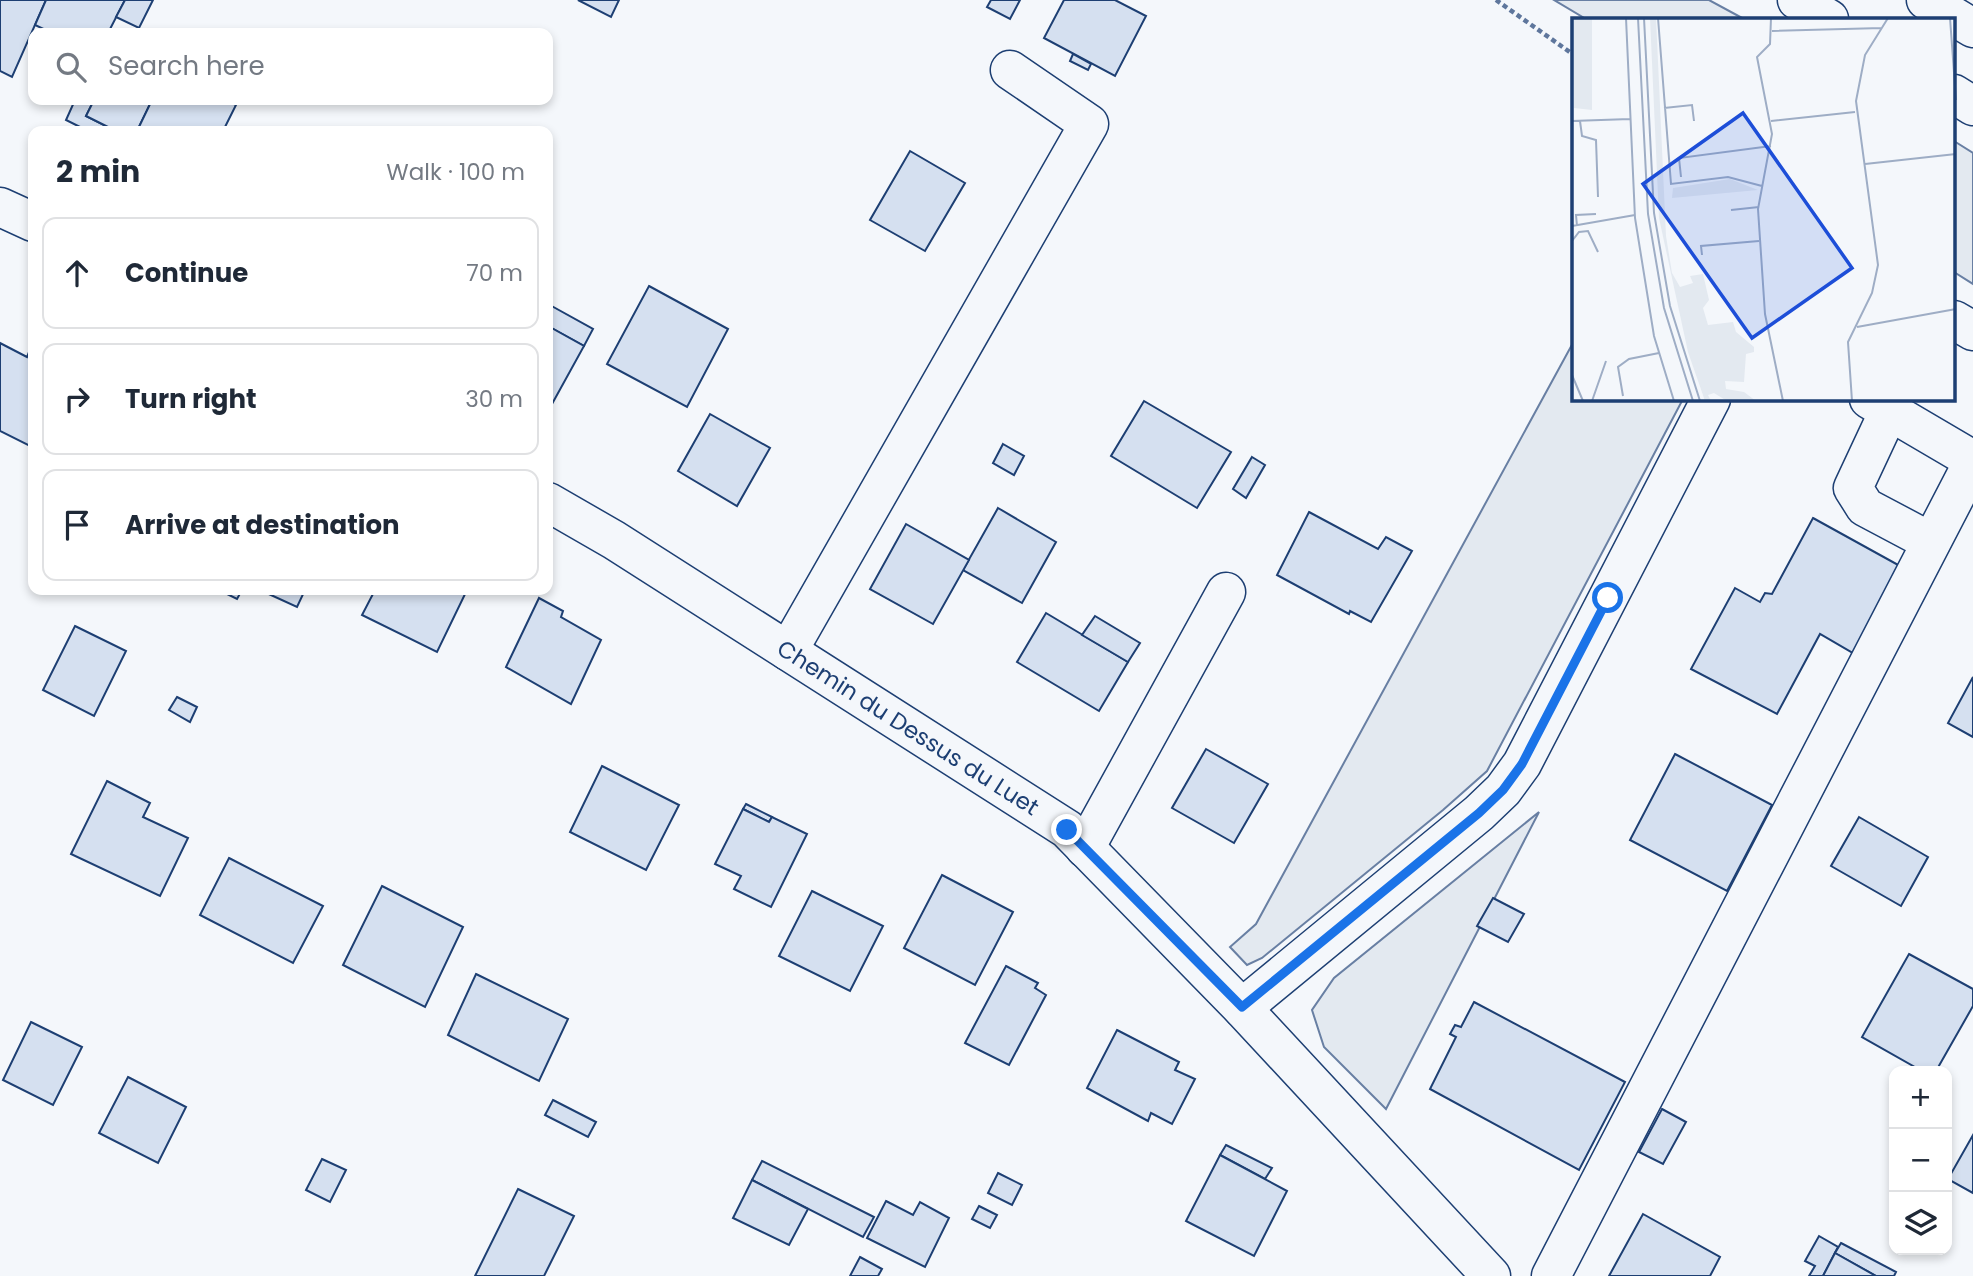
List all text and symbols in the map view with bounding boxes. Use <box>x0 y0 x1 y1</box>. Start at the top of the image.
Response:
inset map <box>1572 18 1955 401</box>
search box <box>28 28 553 105</box>
icon: search <box>52 48 90 86</box>
text: Search here <box>108 48 265 84</box>
text: 2 min <box>56 150 140 193</box>
text: Walk · 100 m <box>386 156 525 188</box>
icon: ahead <box>58 254 96 292</box>
text: Continue <box>125 255 248 291</box>
text: 70 m <box>466 257 523 289</box>
icon: right <box>58 380 96 418</box>
text: Turn right <box>125 381 257 417</box>
text: 30 m <box>465 383 523 415</box>
icon: arrive <box>58 506 96 544</box>
text: Arrive at destination <box>125 507 400 543</box>
route start <box>1592 582 1623 613</box>
street label: Chemin du Dessus du Luet <box>771 632 1045 823</box>
route end <box>1051 814 1082 845</box>
map controls <box>1889 1066 1952 1255</box>
button: + <box>1889 1066 1952 1129</box>
button: − <box>1889 1129 1952 1192</box>
button: layers <box>1889 1192 1952 1255</box>

